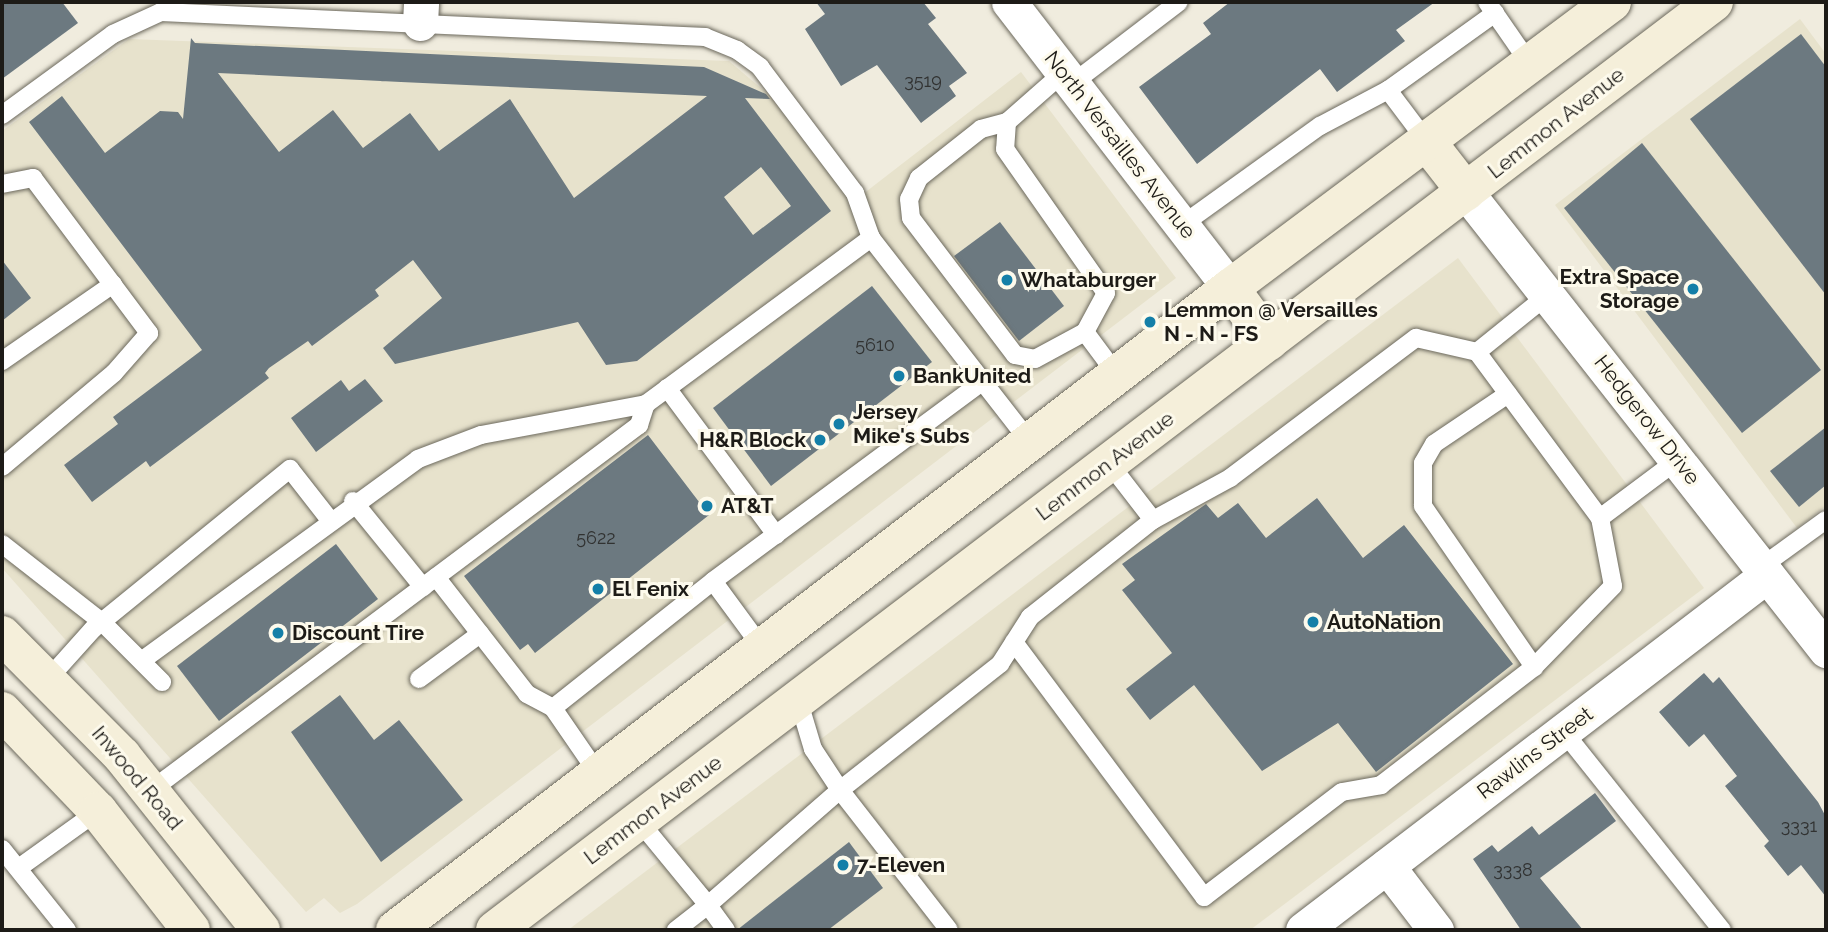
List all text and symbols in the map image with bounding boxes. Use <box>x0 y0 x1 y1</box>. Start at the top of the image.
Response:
street label: North Versailles Avenue <box>1039 46 1201 244</box>
street label: Lemmon Avenue <box>1483 62 1629 184</box>
house number: 3519 <box>904 70 942 92</box>
place label: Extra Space Storage <box>1560 264 1679 314</box>
place label: Whataburger <box>1021 267 1156 293</box>
marker: Whataburger <box>999 272 1015 288</box>
marker: Extra Space Storage <box>1685 281 1701 297</box>
place label: Lemmon @ Versailles N - N - FS <box>1164 297 1379 347</box>
marker: Lemmon @ Versailles N - N - FS <box>1142 314 1158 330</box>
house number: 5610 <box>855 334 895 356</box>
street label: Hedgerow Drive <box>1589 350 1705 490</box>
place label: BankUnited <box>913 363 1031 389</box>
marker: BankUnited <box>891 368 907 384</box>
place label: Jersey Mike's Subs <box>853 399 970 449</box>
street label: Lemmon Avenue <box>1031 406 1179 526</box>
marker: Jersey Mike's Subs <box>831 416 847 432</box>
place label: H&R Block <box>699 427 806 453</box>
marker: H&R Block <box>812 432 828 448</box>
place label: AT&T <box>721 493 773 519</box>
marker: AT&T <box>699 498 715 514</box>
house number: 5622 <box>576 527 616 549</box>
place label: El Fenix <box>612 576 689 602</box>
marker: El Fenix <box>590 581 606 597</box>
place label: AutoNation <box>1327 609 1441 635</box>
marker: AutoNation <box>1305 614 1321 630</box>
place label: Discount Tire <box>292 620 425 646</box>
marker: Discount Tire <box>270 625 286 641</box>
street label: Rawlins Street <box>1472 701 1598 805</box>
street label: Inwood Road <box>86 721 188 835</box>
street label: Lemmon Avenue <box>579 750 727 870</box>
house number: 3331 <box>1781 815 1817 837</box>
place label: 7-Eleven <box>857 852 945 878</box>
marker: 7-Eleven <box>835 857 851 873</box>
house number: 3338 <box>1493 859 1533 881</box>

